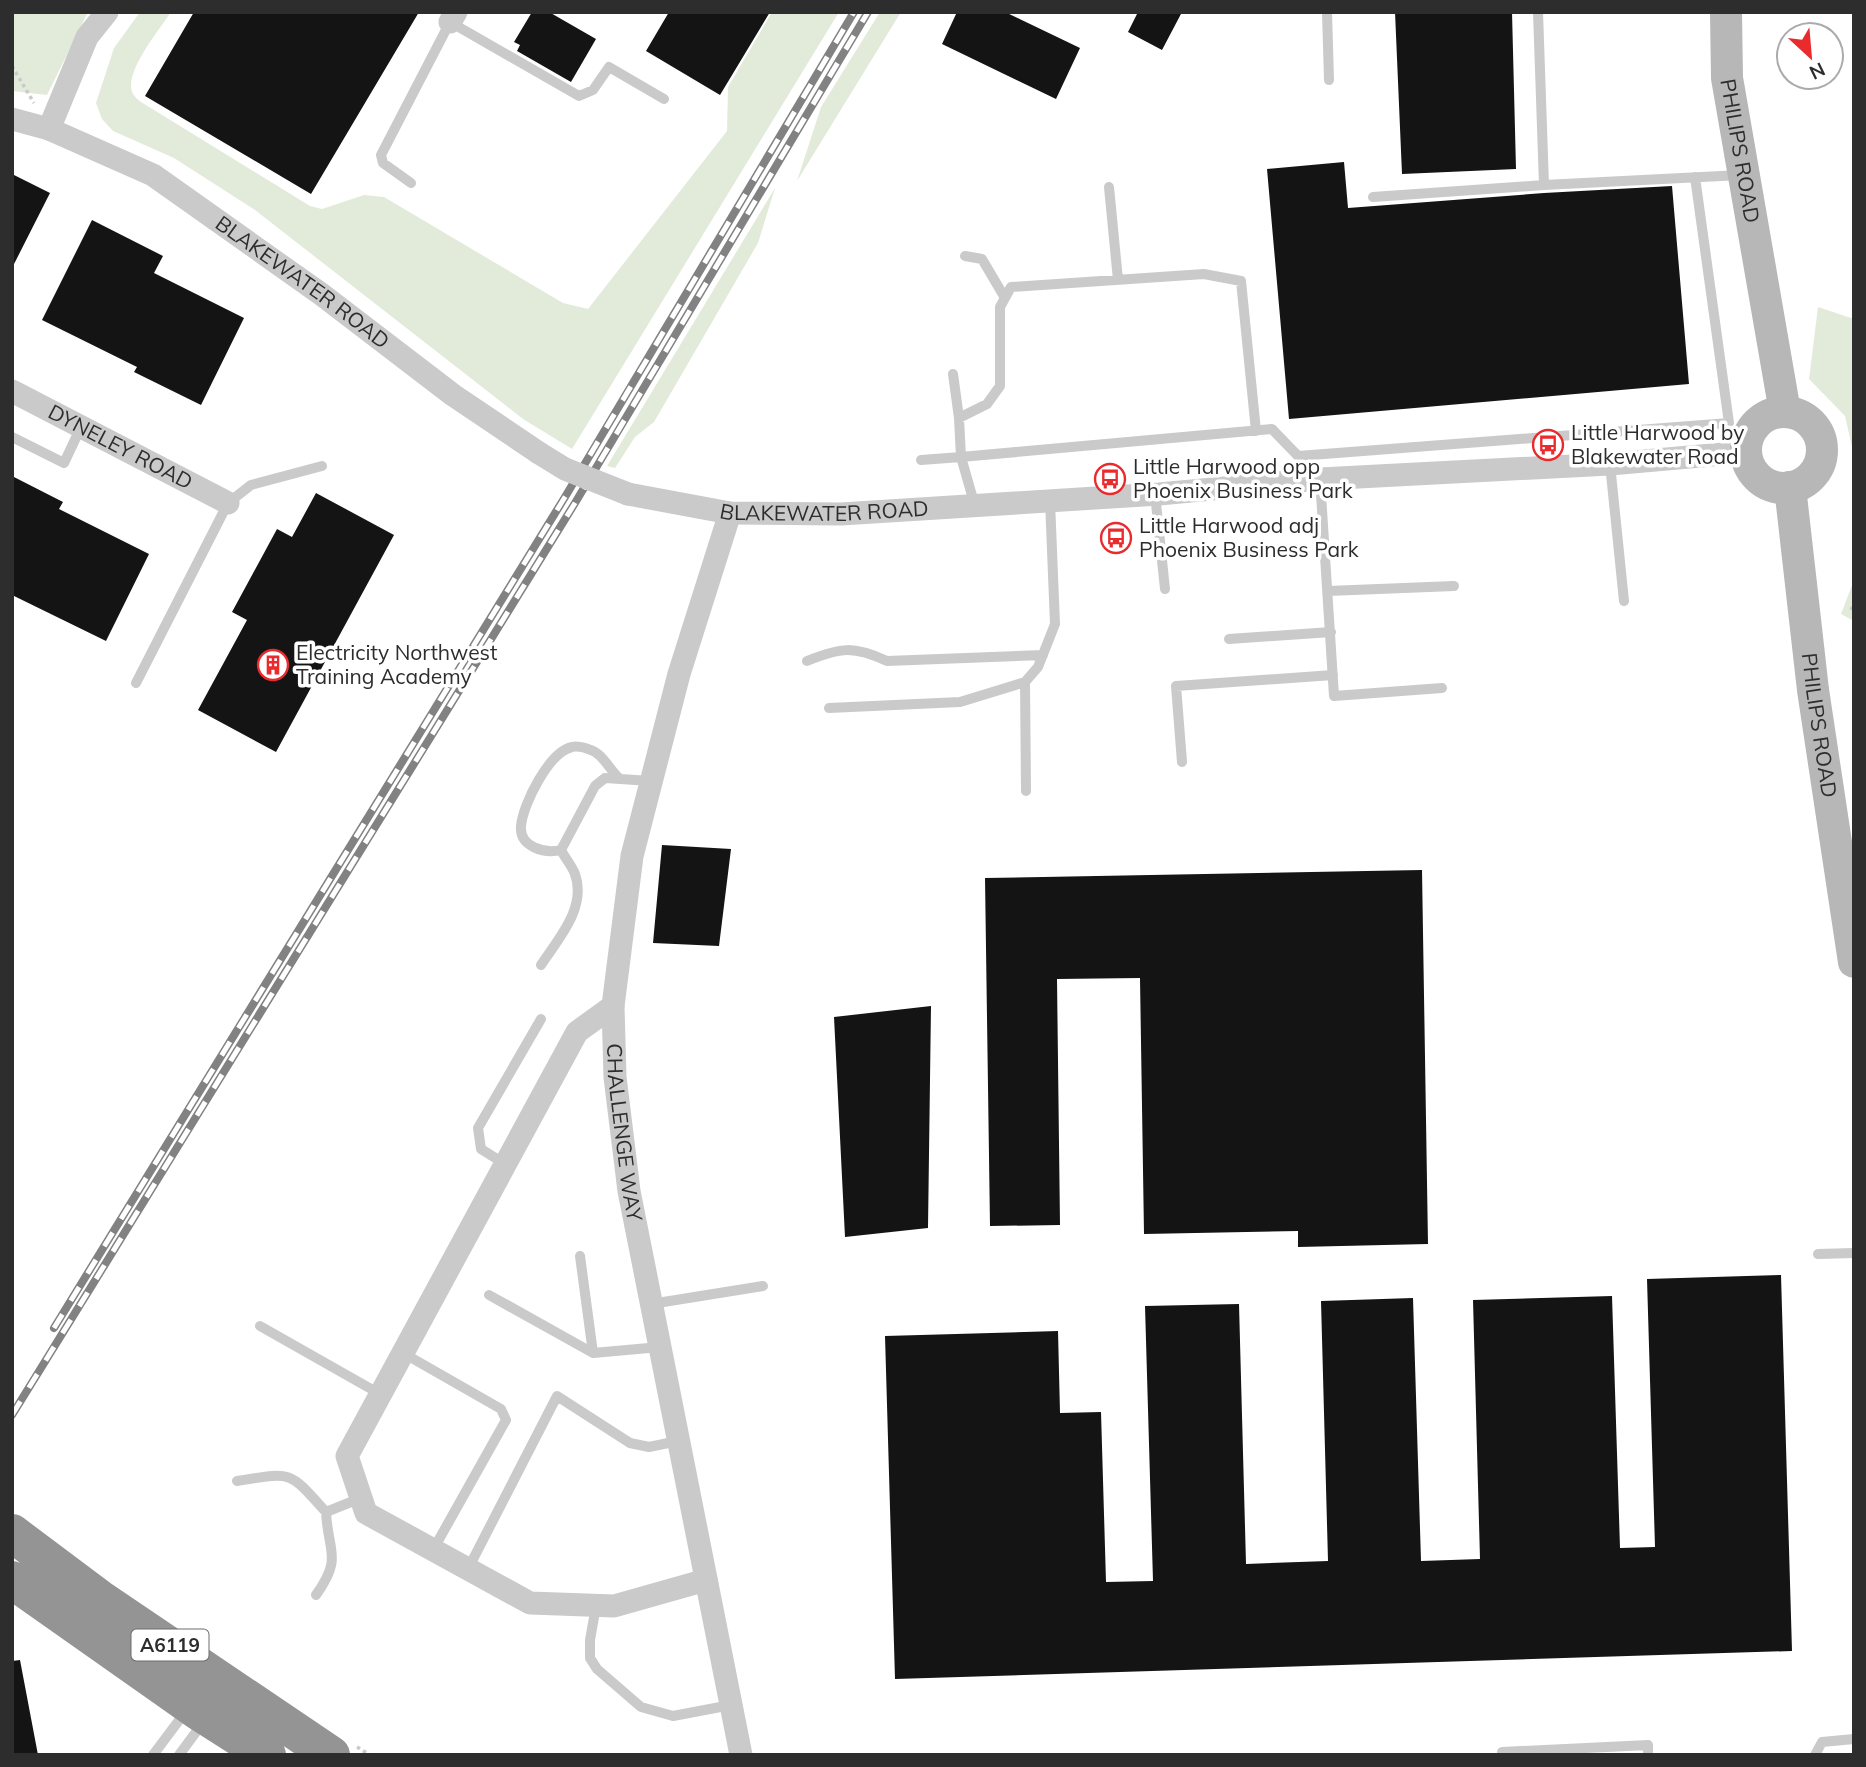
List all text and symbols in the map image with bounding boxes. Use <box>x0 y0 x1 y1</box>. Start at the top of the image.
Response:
north arrow <box>1775 21 1845 91</box>
text: N <box>1806 57 1829 85</box>
street label: PHILIPS ROAD <box>1715 77 1766 225</box>
street label: BLAKEWATER ROAD <box>211 210 395 354</box>
street label: DYNELEY ROAD <box>44 398 197 494</box>
place label: Little Harwood by Blakewater Road <box>1571 419 1744 469</box>
bus stop icon: Little Harwood by Blakewater Road <box>1531 428 1565 462</box>
place label: Little Harwood opp Phoenix Business Park <box>1133 453 1353 503</box>
bus stop icon: Little Harwood opp Phoenix Business Park <box>1093 462 1127 496</box>
street label: BLAKEWATER ROAD <box>718 495 929 526</box>
place label: Little Harwood adj Phoenix Business Park <box>1139 512 1359 562</box>
bus stop icon: Little Harwood adj Phoenix Business Park <box>1099 521 1133 555</box>
place label: Electricity Northwest Training Academy <box>296 639 497 689</box>
building icon: Electricity Northwest Training Academy <box>256 648 290 682</box>
street label: PHILIPS ROAD <box>1797 651 1843 799</box>
street label: CHALLENGE WAY <box>602 1043 649 1224</box>
road number: A6119 <box>132 1630 208 1660</box>

